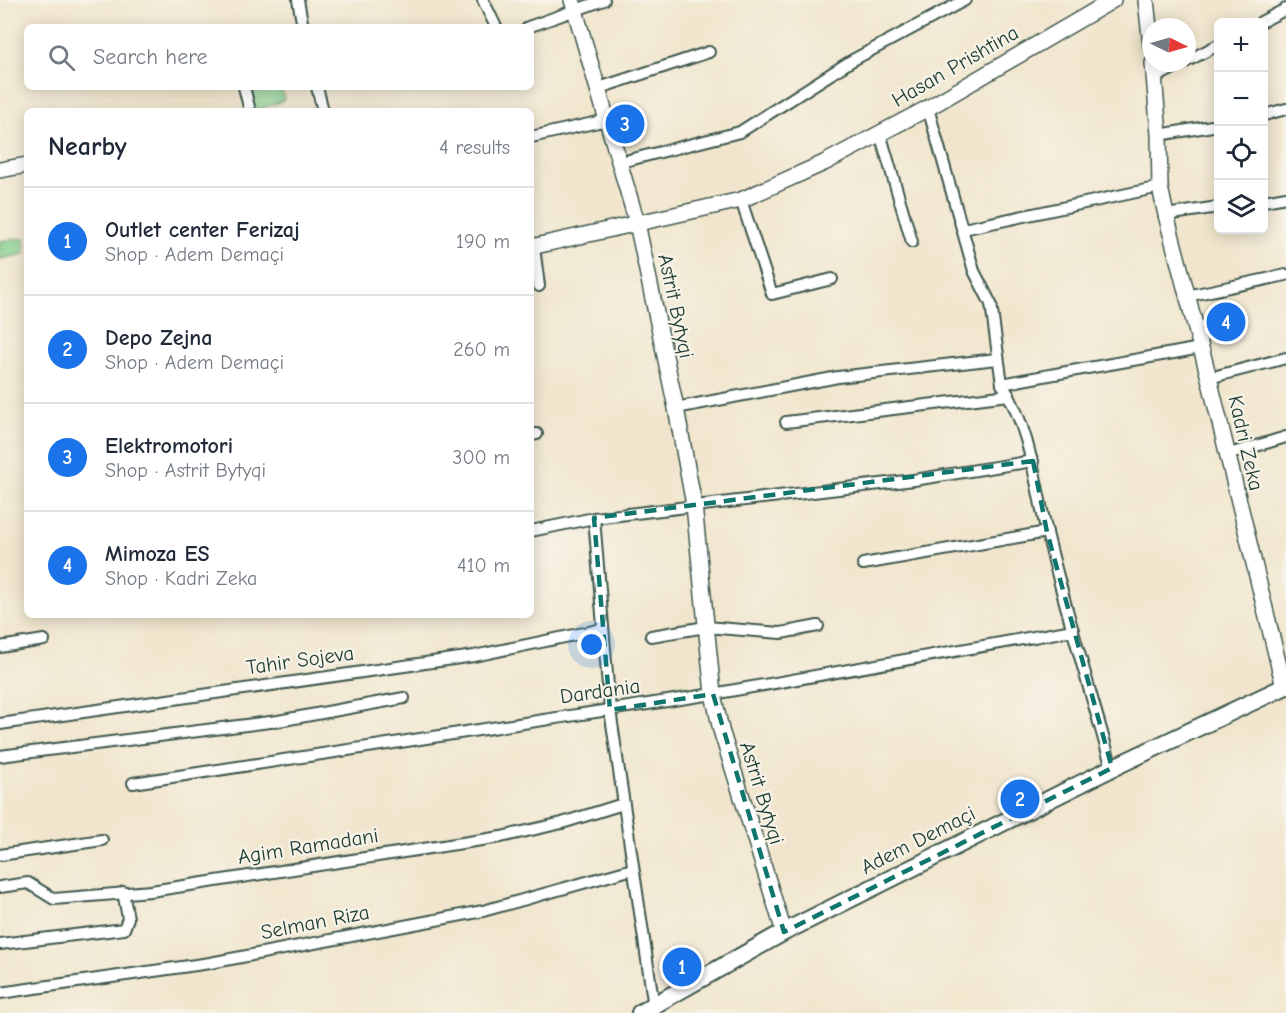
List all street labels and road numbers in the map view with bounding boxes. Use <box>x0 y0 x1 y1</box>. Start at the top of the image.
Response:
street label: Hasan Prishtina <box>887 20 1023 112</box>
street label: Astrit Bytyqi <box>653 252 699 360</box>
street label: Kadri Zeka <box>1223 393 1269 493</box>
street label: Tahir Sojeva <box>245 641 355 679</box>
street label: Dardania <box>558 673 642 709</box>
street label: Astrit Bytyqi <box>735 739 789 847</box>
street label: Adem Demaçi <box>857 801 979 879</box>
street label: Agim Ramadani <box>236 823 380 869</box>
street label: Selman Riza <box>259 900 371 944</box>

